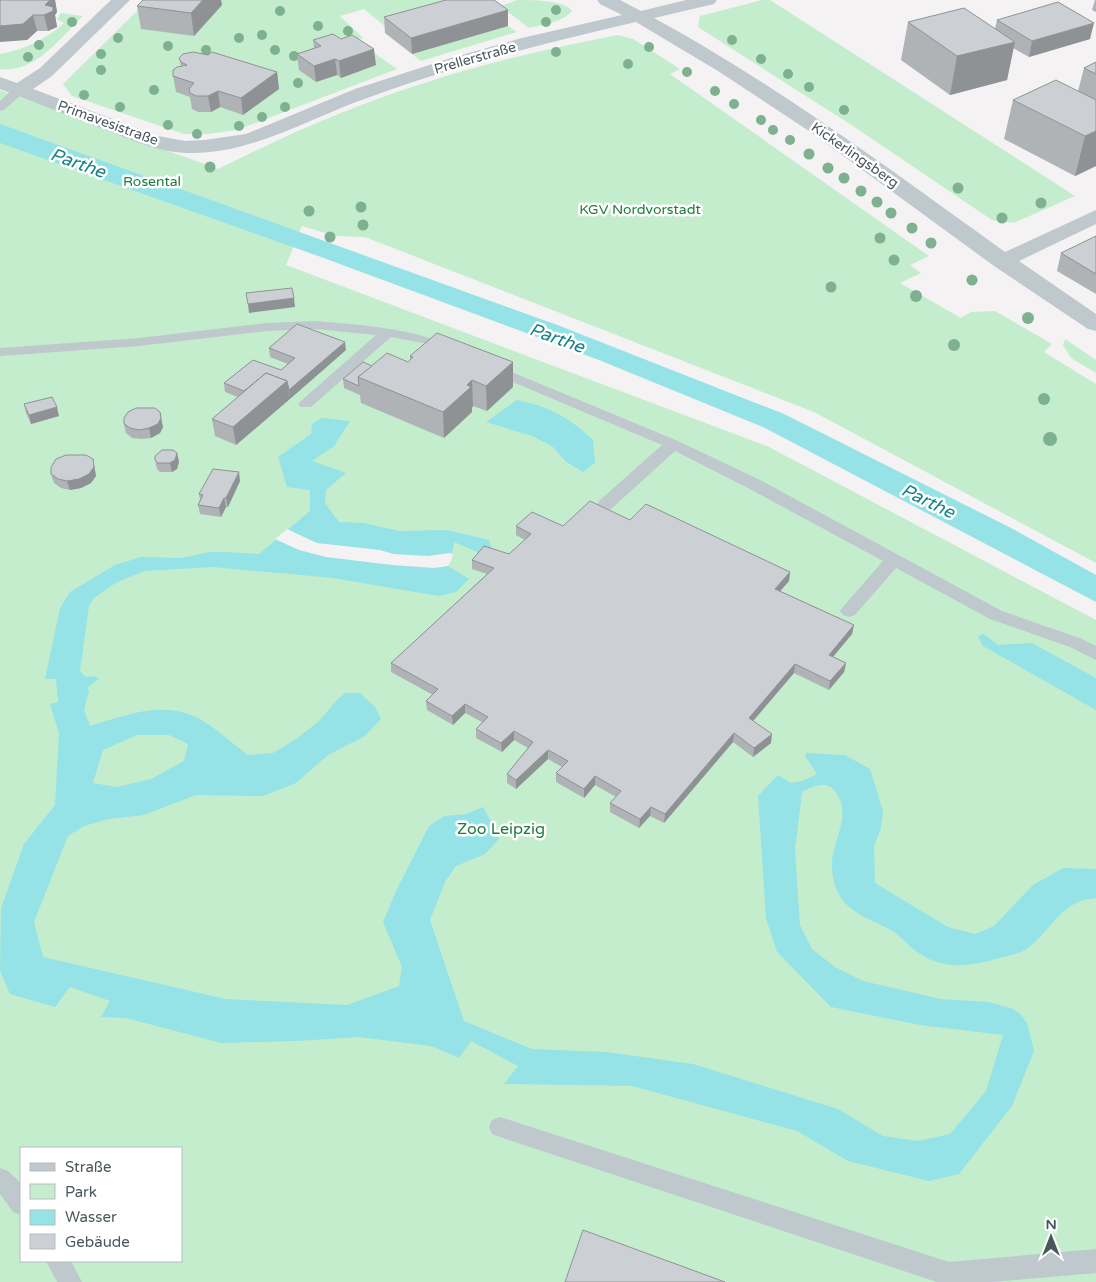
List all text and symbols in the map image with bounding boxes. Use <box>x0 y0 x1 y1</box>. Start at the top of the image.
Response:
street label: Prellerstraße <box>432 38 518 78</box>
street label: Primavesistraße <box>55 97 161 149</box>
street label: Kickerlingsberg <box>808 119 902 191</box>
water label: Parthe <box>48 143 109 183</box>
park label: Rosental <box>123 173 181 190</box>
park label: KGV Nordvorstadt <box>579 201 702 218</box>
water label: Parthe <box>527 318 588 358</box>
water label: Parthe <box>898 479 959 524</box>
park label: Zoo Leipzig <box>457 819 545 839</box>
legend <box>20 1147 182 1262</box>
text: Straße <box>65 1158 111 1176</box>
text: Park <box>65 1183 97 1201</box>
text: Wasser <box>65 1208 117 1226</box>
north arrow <box>1026 1212 1076 1262</box>
text: N <box>1045 1216 1057 1233</box>
text: Gebäude <box>65 1233 130 1251</box>

